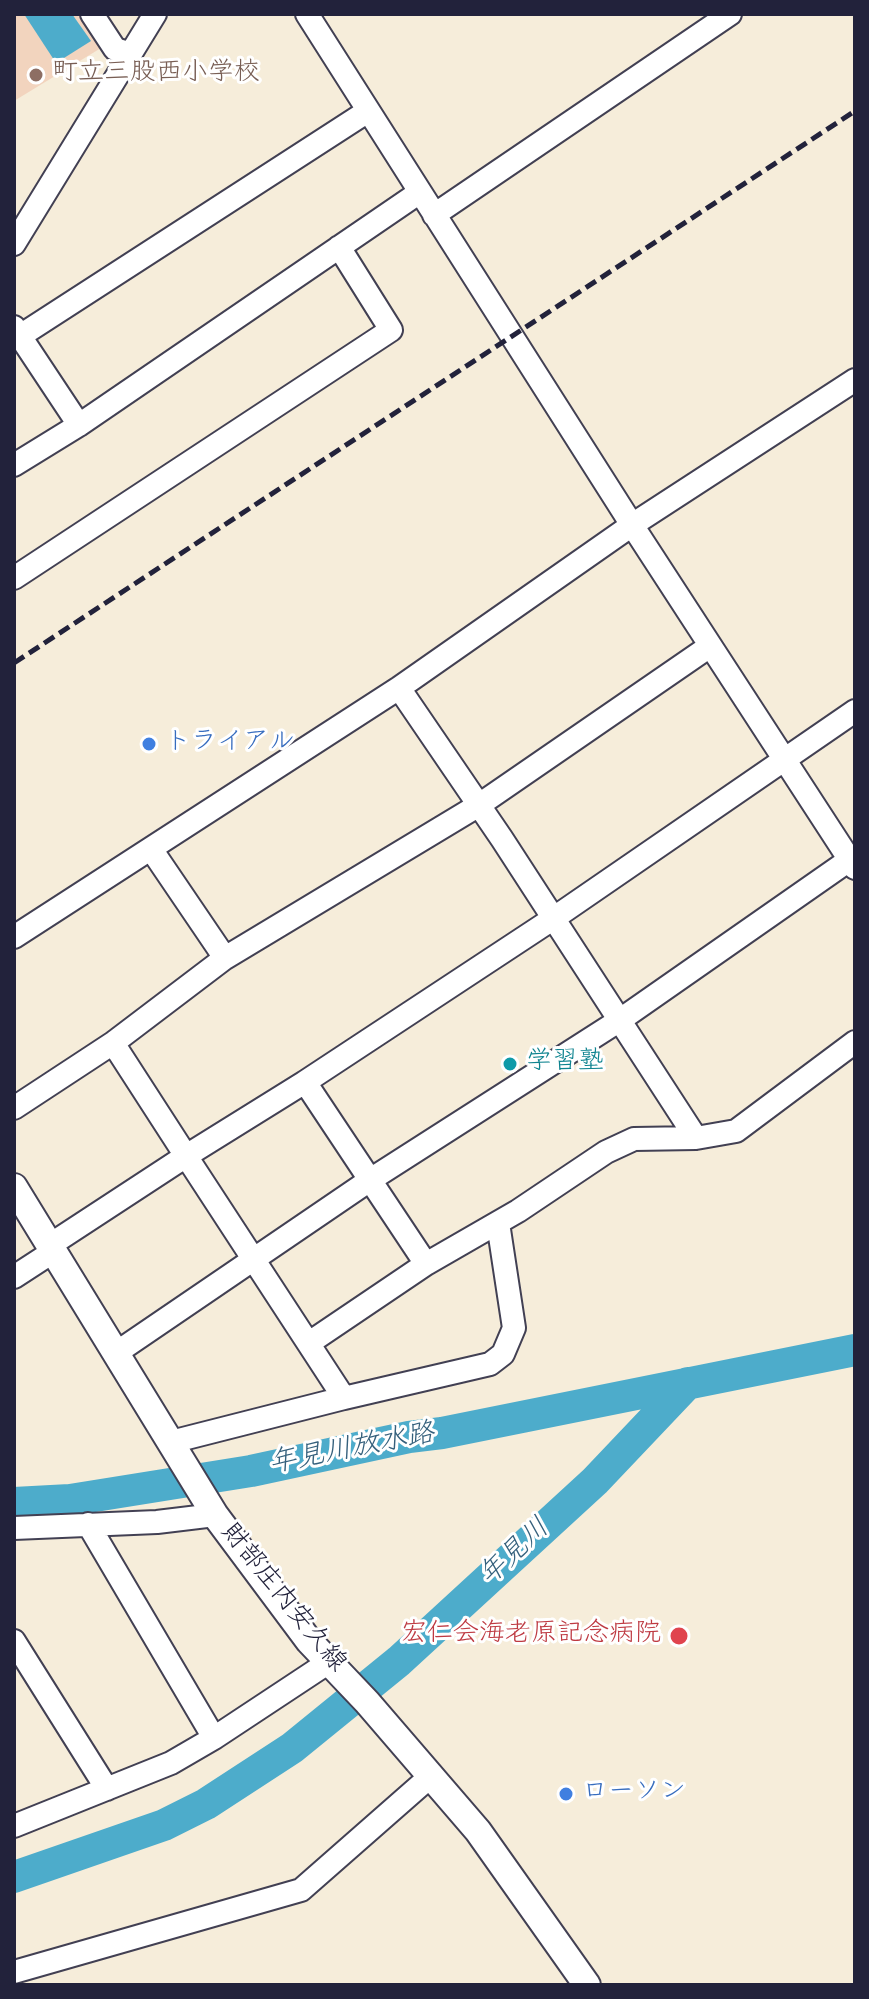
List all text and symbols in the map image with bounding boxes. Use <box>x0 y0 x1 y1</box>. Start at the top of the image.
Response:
place label: 町立三股西小学校 <box>52 59 260 91</box>
marker: 町立三股西小学校 <box>27 66 45 84</box>
place label: トライアル <box>165 728 295 760</box>
marker: トライアル <box>140 735 158 753</box>
place label: 学習塾 <box>526 1048 604 1080</box>
marker: 学習塾 <box>501 1055 519 1073</box>
water label: 年見川放水路 <box>266 1418 438 1484</box>
water label: 年見川 <box>474 1513 558 1595</box>
street label: 財部庄内安久線 <box>213 1518 351 1680</box>
place label: 宏仁会海老原記念病院 <box>401 1620 661 1652</box>
marker: 宏仁会海老原記念病院 <box>668 1625 690 1647</box>
place label: ローソン <box>582 1778 686 1810</box>
marker: ローソン <box>557 1785 575 1803</box>

